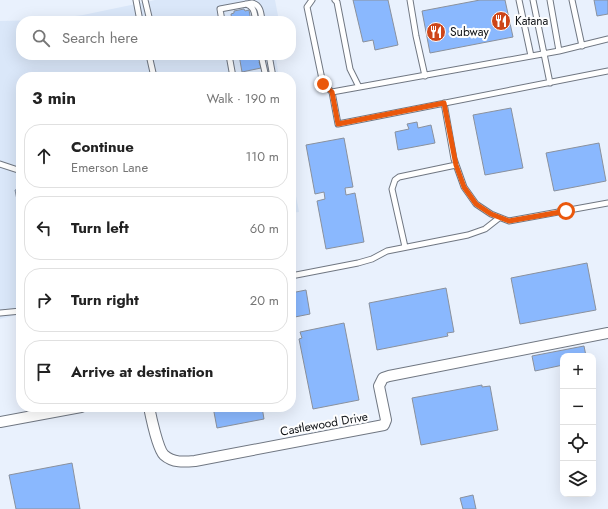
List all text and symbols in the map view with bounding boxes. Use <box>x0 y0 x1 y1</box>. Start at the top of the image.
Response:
restaurant icon: Katana <box>490 10 512 32</box>
place label: Katana <box>515 12 549 30</box>
search box <box>16 16 296 60</box>
restaurant icon: Subway <box>425 21 447 43</box>
place label: Subway <box>450 23 489 41</box>
icon: search <box>30 27 52 49</box>
text: Search here <box>62 27 138 49</box>
route end <box>314 75 332 93</box>
text: 3 min <box>32 86 76 110</box>
text: Walk · 190 m <box>207 89 280 108</box>
text: Continue <box>71 136 134 158</box>
icon: ahead <box>33 145 55 167</box>
text: 110 m <box>245 147 279 166</box>
text: Emerson Lane <box>71 158 148 177</box>
route start <box>557 202 575 220</box>
icon: left <box>33 217 55 239</box>
text: Turn left <box>71 217 129 239</box>
text: 60 m <box>250 219 279 238</box>
icon: right <box>33 289 55 311</box>
text: Turn right <box>71 289 139 311</box>
text: 20 m <box>250 291 279 310</box>
map controls <box>560 353 596 497</box>
button: + <box>560 353 596 389</box>
icon: arrive <box>33 361 55 383</box>
text: Arrive at destination <box>71 361 213 383</box>
button: − <box>560 389 596 425</box>
street label: Castlewood Drive <box>279 407 369 441</box>
button: locate <box>560 425 596 461</box>
button: layers <box>560 461 596 497</box>

